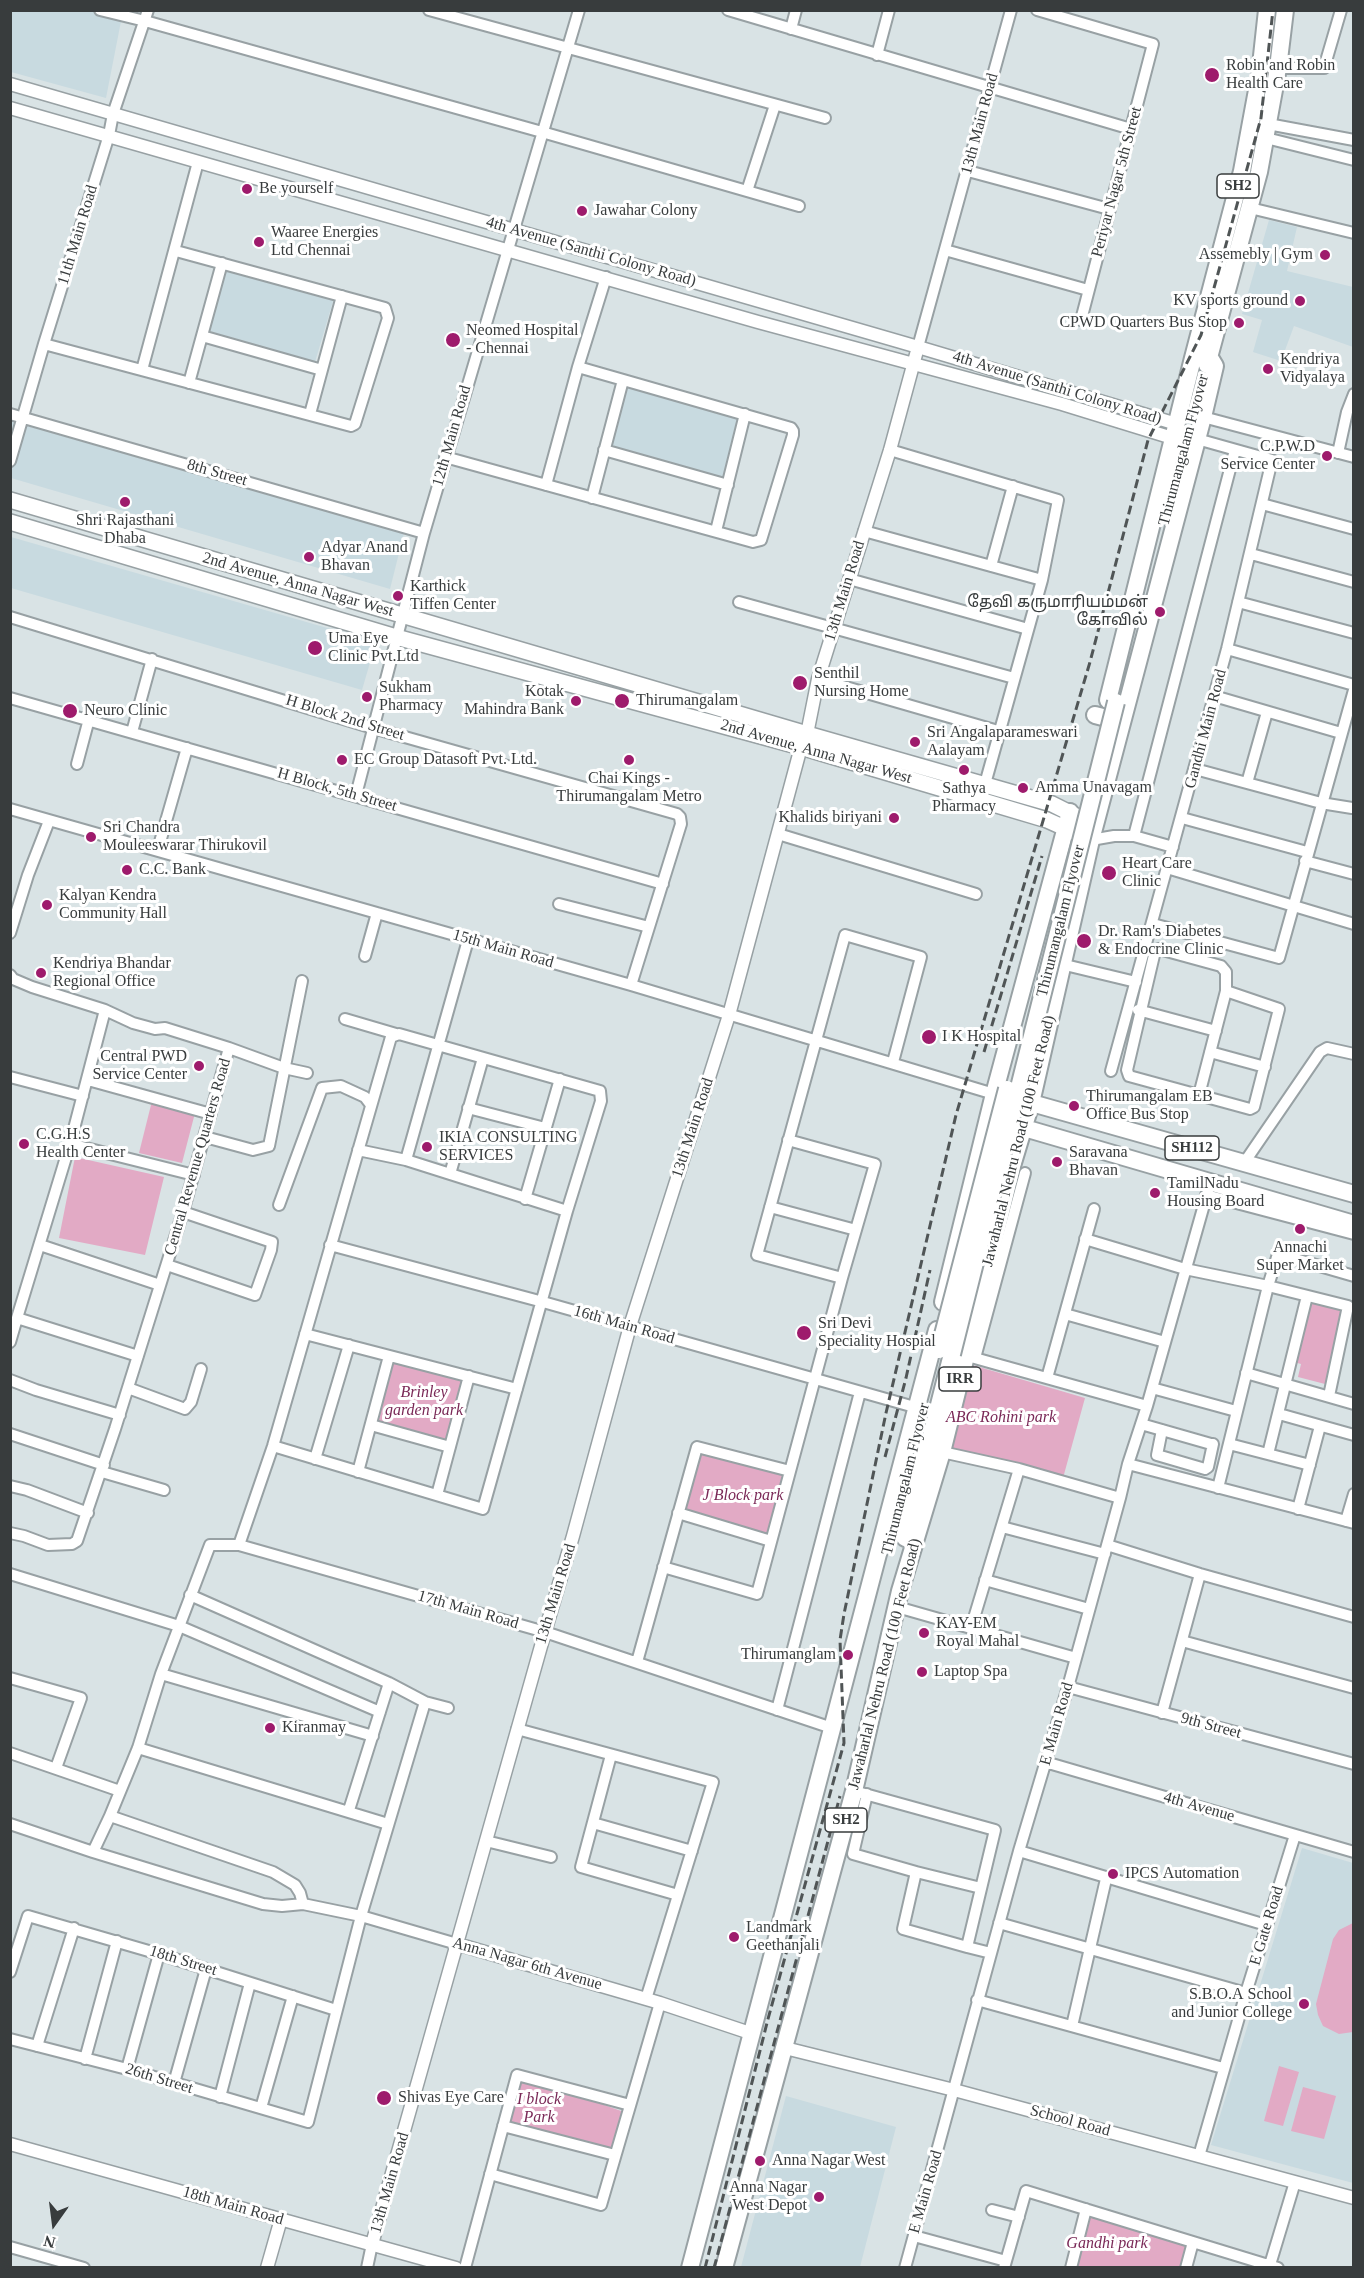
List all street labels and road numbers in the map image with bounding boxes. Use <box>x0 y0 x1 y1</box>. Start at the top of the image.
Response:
street label: 13th Main Road <box>957 71 1003 177</box>
street label: Periyar Nagar 5th Street <box>1088 105 1146 259</box>
road number: SH2 <box>1217 174 1259 198</box>
street label: 11th Main Road <box>54 183 102 287</box>
street label: 4th Avenue (Santhi Colony Road) <box>484 213 698 291</box>
street label: 4th Avenue (Santhi Colony Road) <box>950 347 1164 429</box>
street label: Thirumangalam Flyover <box>1155 372 1213 528</box>
street label: 12th Main Road <box>428 383 476 489</box>
street label: 8th Street <box>185 455 249 491</box>
street label: 13th Main Road <box>821 538 869 644</box>
street label: 2nd Avenue, Anna Nagar West <box>200 548 396 622</box>
street label: Gandhi Main Road <box>1181 667 1231 791</box>
street label: H Block 2nd Street <box>283 691 407 745</box>
street label: 2nd Avenue, Anna Nagar West <box>718 715 914 789</box>
street label: H Block, 5th Street <box>275 764 399 816</box>
street label: Thirumangalam Flyover <box>1033 843 1089 999</box>
street label: 15th Main Road <box>450 925 556 973</box>
street label: Jawaharlal Nehru Road (100 Feet Road) <box>978 1013 1060 1269</box>
street label: Central Revenue Quarters Road <box>161 1056 235 1258</box>
street label: 13th Main Road <box>668 1076 718 1180</box>
road number: SH112 <box>1165 1136 1219 1160</box>
street label: 16th Main Road <box>571 1301 677 1349</box>
road number: IRR <box>939 1367 981 1391</box>
street label: Thirumangalam Flyover <box>878 1401 934 1557</box>
street label: Jawaharlal Nehru Road (100 Feet Road) <box>844 1536 926 1792</box>
street label: 13th Main Road <box>532 1541 580 1647</box>
street label: 17th Main Road <box>415 1586 521 1634</box>
street label: E Main Road <box>1036 1680 1078 1768</box>
street label: 9th Street <box>1179 1709 1243 1743</box>
street label: 4th Avenue <box>1161 1788 1237 1826</box>
road number: SH2 <box>825 1808 867 1832</box>
street label: E Gate Road <box>1246 1884 1288 1968</box>
street label: Anna Nagar 6th Avenue <box>450 1933 604 1995</box>
street label: 18th Street <box>147 1942 219 1980</box>
street label: 26th Street <box>123 2060 195 2098</box>
street label: School Road <box>1028 2101 1112 2141</box>
street label: 13th Main Road <box>366 2130 414 2236</box>
street label: E Main Road <box>905 2148 947 2236</box>
street label: 18th Main Road <box>180 2182 286 2230</box>

